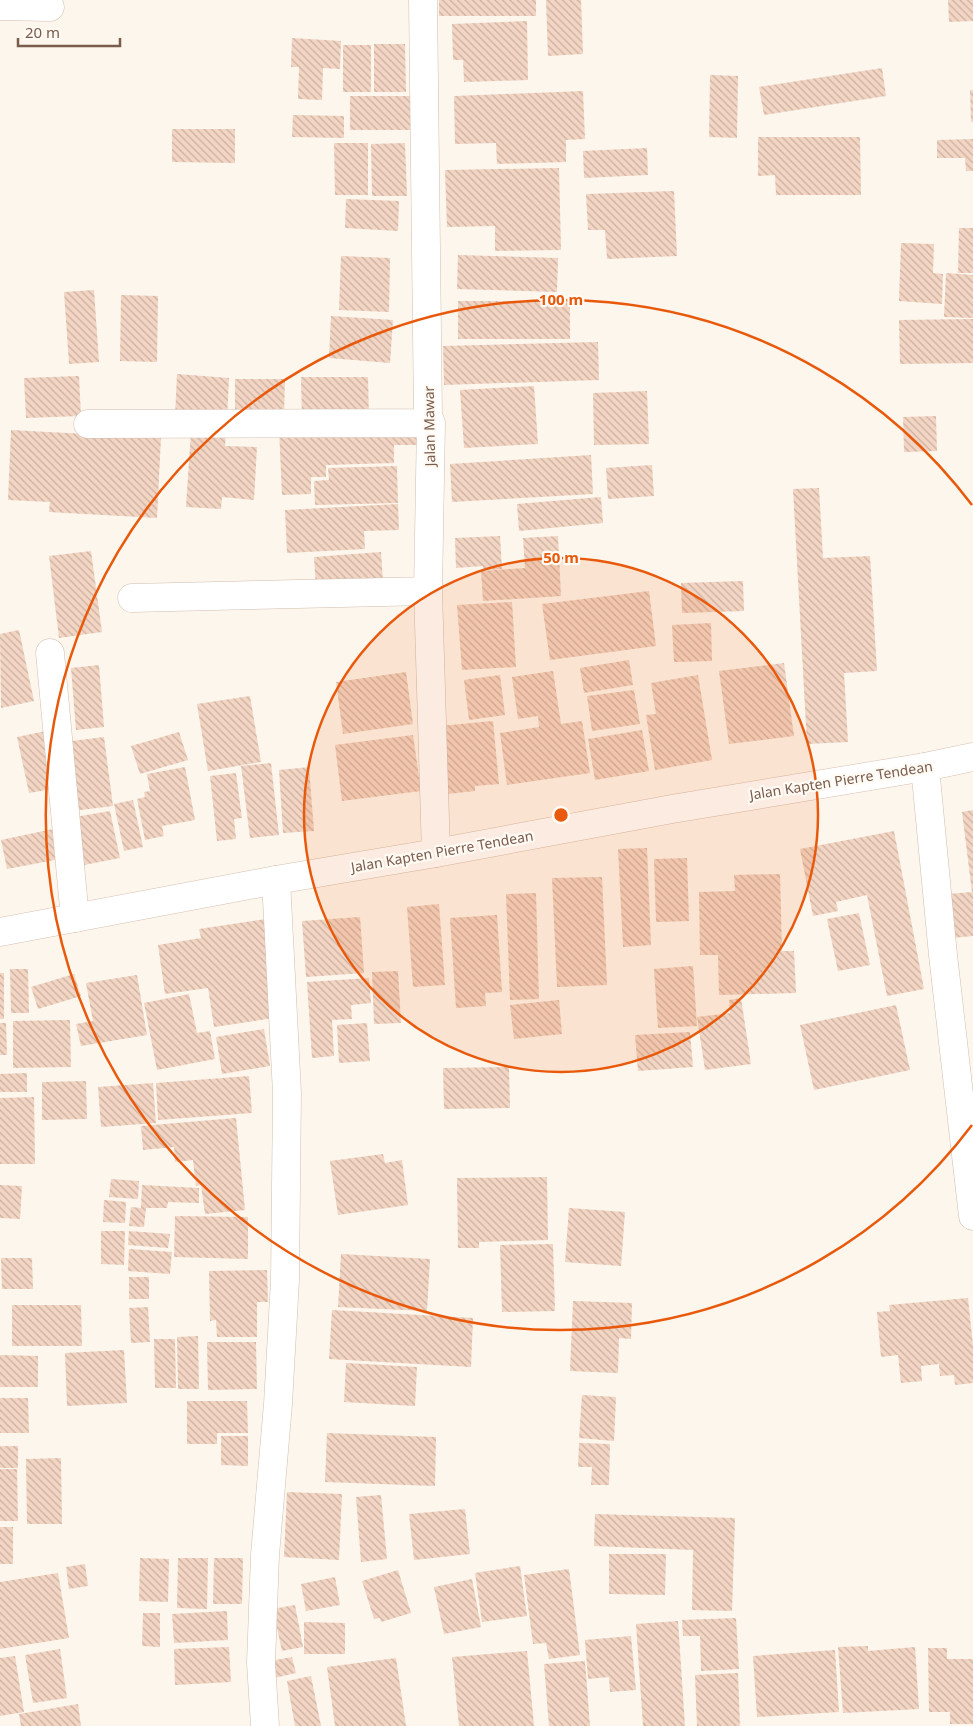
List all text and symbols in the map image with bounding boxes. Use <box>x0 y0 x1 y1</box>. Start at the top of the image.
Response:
scale bar <box>18 15 120 47</box>
text: 20 m <box>25 22 60 42</box>
text: 100 m <box>539 289 583 309</box>
street label: Jalan Mawar <box>419 385 439 468</box>
text: 50 m <box>543 547 579 567</box>
street label: Jalan Kapten Pierre Tendean <box>746 756 934 804</box>
centre of rings <box>552 806 570 824</box>
street label: Jalan Kapten Pierre Tendean <box>347 826 535 877</box>

